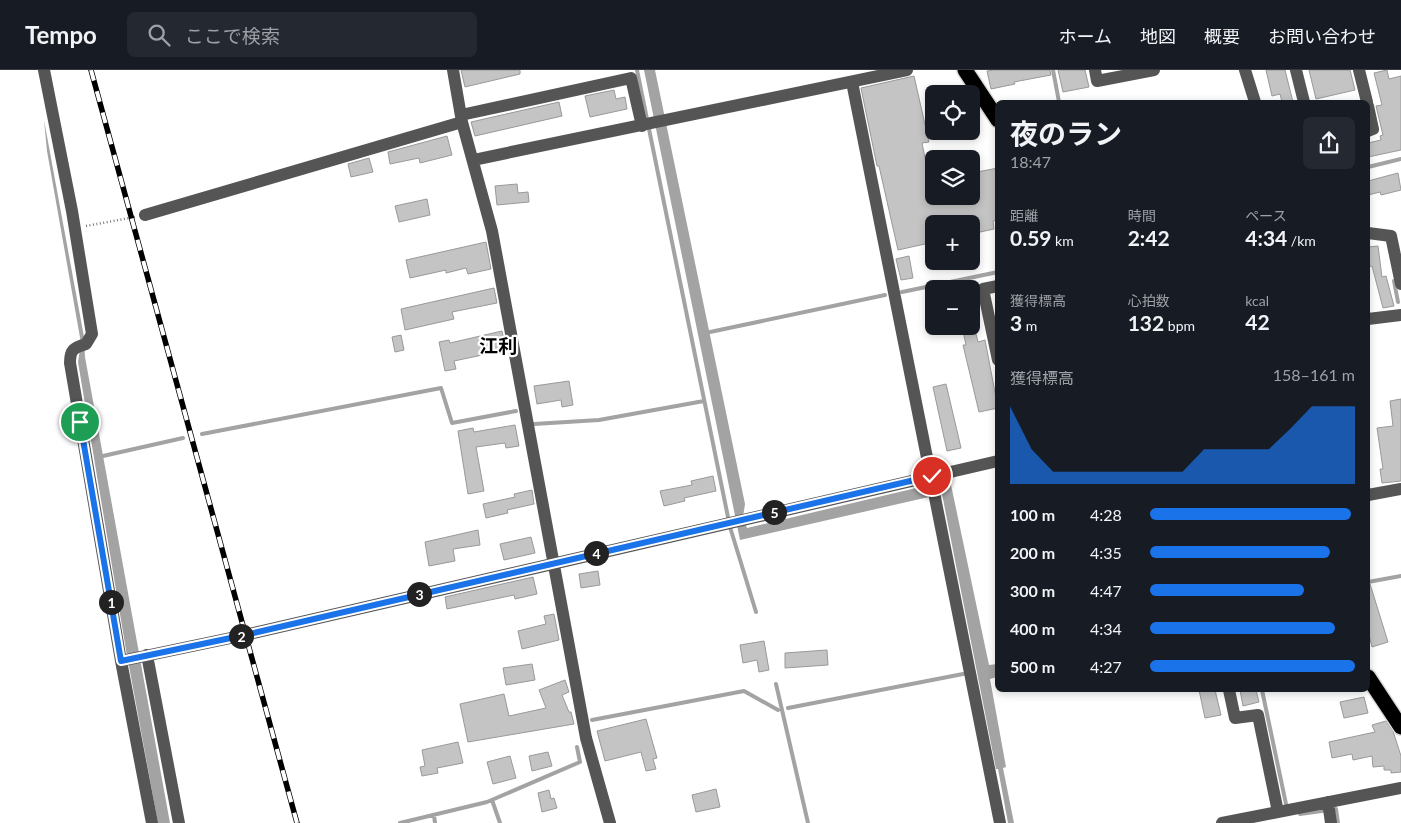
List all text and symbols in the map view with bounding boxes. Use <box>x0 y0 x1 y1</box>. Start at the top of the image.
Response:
search box <box>127 12 477 57</box>
text: Tempo <box>25 20 97 49</box>
icon: search <box>145 21 173 49</box>
text: ここで検索 <box>185 24 280 47</box>
text: ホーム <box>1059 25 1112 47</box>
text: 地図 <box>1140 25 1176 47</box>
text: 概要 <box>1204 25 1240 47</box>
text: お問い合わせ <box>1268 25 1376 47</box>
map controls <box>925 85 980 335</box>
button: locate <box>925 85 980 140</box>
text: 夜のラン <box>1010 116 1122 150</box>
button: share <box>1303 117 1355 169</box>
button: layers <box>925 150 980 205</box>
text: 18:47 <box>1010 152 1051 171</box>
text: 距離 <box>1010 207 1038 224</box>
text: 時間 <box>1128 207 1156 224</box>
text: ペース <box>1245 207 1287 224</box>
button: + <box>925 215 980 270</box>
text: 0.59 <box>1010 225 1052 250</box>
text: 2:42 <box>1128 225 1170 250</box>
text: 4:34 <box>1245 225 1287 250</box>
text: km <box>1052 232 1074 249</box>
text: /km <box>1287 232 1316 249</box>
button: − <box>925 280 980 335</box>
text: 獲得標高 <box>1010 292 1066 309</box>
text: 心拍数 <box>1128 292 1170 309</box>
text: kcal <box>1245 292 1269 309</box>
text: 42 <box>1245 309 1270 334</box>
text: 3 <box>1010 310 1022 335</box>
text: 132 <box>1128 310 1164 335</box>
text: m <box>1022 317 1037 334</box>
text: bpm <box>1164 317 1195 334</box>
district label: 江利 <box>479 334 517 357</box>
text: 158–161 m <box>1273 365 1355 384</box>
text: 獲得標高 <box>1010 368 1074 387</box>
pin <box>59 401 101 443</box>
icon: arrive <box>66 408 94 436</box>
pin <box>911 455 953 497</box>
icon: check <box>918 462 946 490</box>
pin: 5 <box>762 500 786 524</box>
text: 5 <box>770 504 779 521</box>
text: 100 m <box>1010 505 1055 524</box>
text: 4:28 <box>1090 505 1122 524</box>
pin: 4 <box>584 540 608 566</box>
text: 200 m <box>1010 543 1055 562</box>
text: 4:35 <box>1090 543 1122 562</box>
text: 4 <box>592 545 601 562</box>
text: 300 m <box>1010 581 1055 600</box>
text: 4:47 <box>1090 581 1122 600</box>
pin: 3 <box>406 582 432 606</box>
text: 3 <box>415 586 424 603</box>
pin: 1 <box>98 590 124 614</box>
text: 1 <box>107 594 116 611</box>
text: 400 m <box>1010 619 1055 638</box>
text: 4:34 <box>1090 619 1122 638</box>
pin: 2 <box>228 624 254 648</box>
text: 2 <box>237 628 246 645</box>
text: 500 m <box>1010 657 1055 676</box>
text: 4:27 <box>1090 657 1122 676</box>

